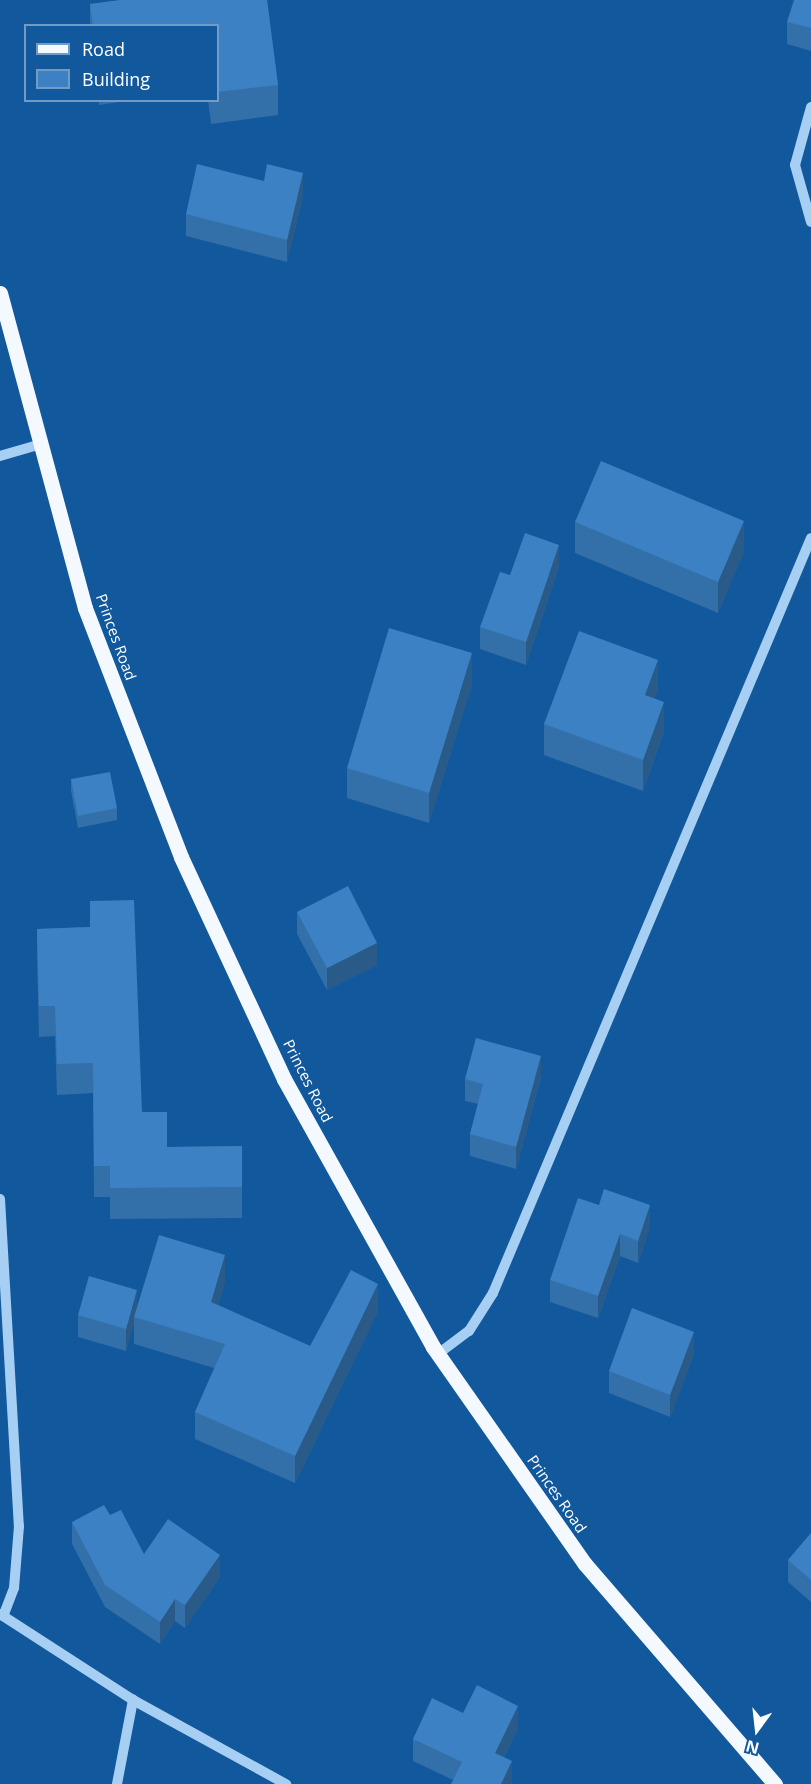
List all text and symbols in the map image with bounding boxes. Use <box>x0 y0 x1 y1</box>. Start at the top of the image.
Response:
legend <box>24 24 219 102</box>
text: Road <box>82 37 125 61</box>
text: Building <box>82 67 150 91</box>
street label: Princes Road <box>92 591 140 683</box>
street label: Princes Road <box>279 1037 337 1125</box>
street label: Princes Road <box>524 1452 590 1536</box>
north arrow <box>727 1700 787 1760</box>
text: N <box>743 1735 761 1760</box>

